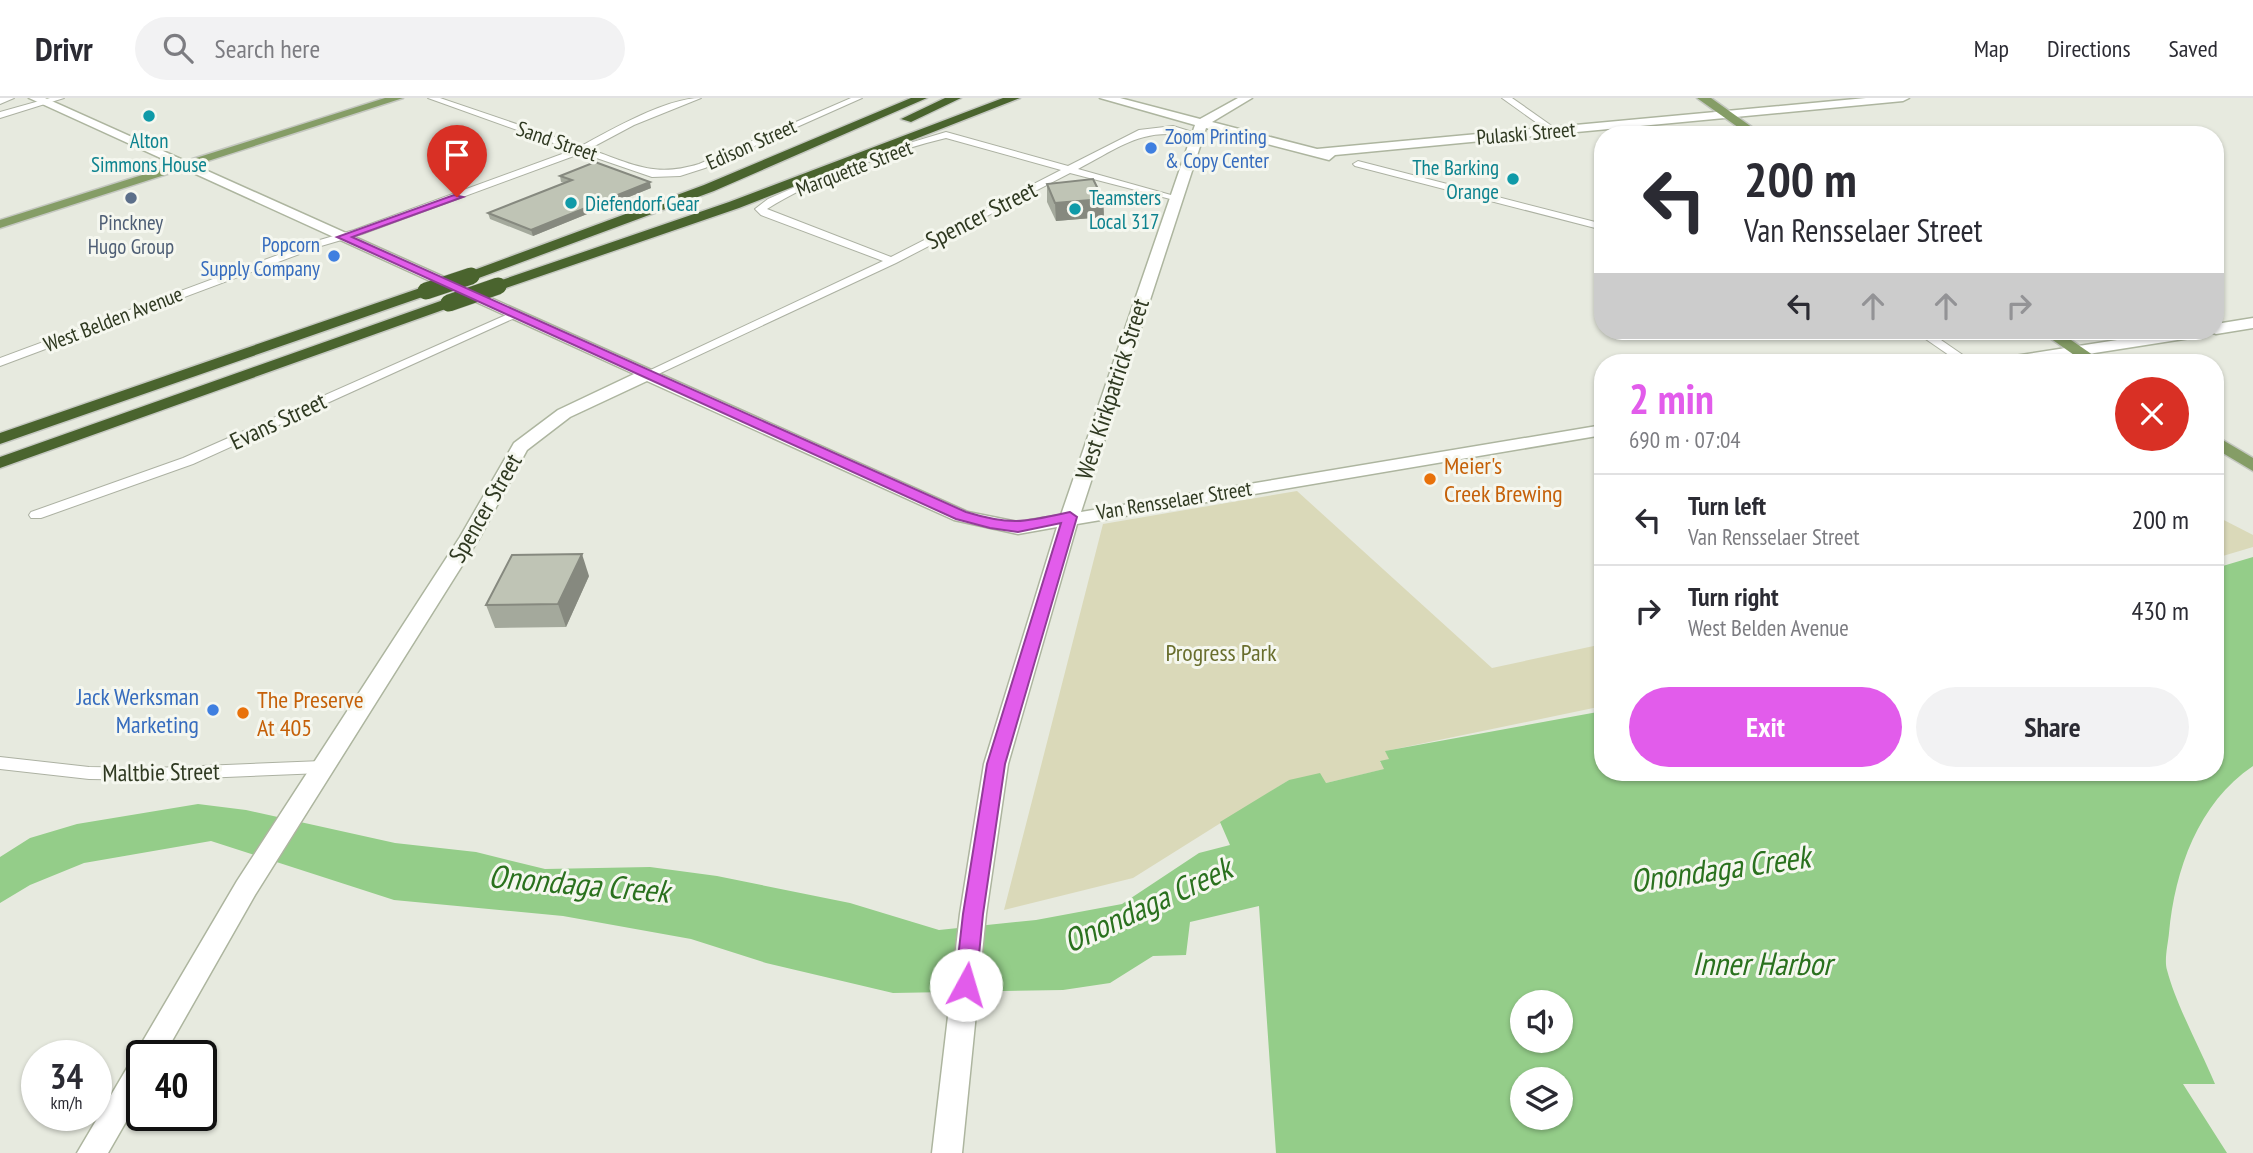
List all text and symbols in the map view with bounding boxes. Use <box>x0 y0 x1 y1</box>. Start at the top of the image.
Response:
search box <box>135 17 625 80</box>
text: Drivr <box>35 27 93 70</box>
icon: search <box>159 29 197 67</box>
text: Search here <box>215 32 320 65</box>
text: Map <box>1974 33 2009 64</box>
text: Directions <box>2047 33 2131 64</box>
text: Saved <box>2169 33 2218 64</box>
marker: Alton Simmons House <box>141 108 157 124</box>
street label: Edison Street <box>702 112 801 176</box>
street label: Sand Street <box>513 115 601 167</box>
street label: Pulaski Street <box>1475 115 1577 151</box>
place label: Zoom Printing & Copy Center <box>1165 123 1269 174</box>
pin <box>427 125 487 197</box>
place label: Alton Simmons House <box>91 127 207 178</box>
street label: Marquette Street <box>792 133 916 203</box>
icon: arrive <box>438 136 476 174</box>
marker: Zoom Printing & Copy Center <box>1143 140 1159 156</box>
text: 200 m <box>1744 147 1857 211</box>
place label: The Barking Orange <box>1412 154 1499 205</box>
icon: left <box>1629 154 1720 245</box>
marker: The Barking Orange <box>1505 171 1521 187</box>
street label: Spencer Street <box>920 174 1042 256</box>
place label: Teamsters Local 317 <box>1089 184 1161 235</box>
marker: Pinckney Hugo Group <box>123 190 139 206</box>
place label: Diefendorf Gear <box>585 190 700 217</box>
marker: Diefendorf Gear <box>563 195 579 211</box>
marker: Teamsters Local 317 <box>1067 201 1083 217</box>
place label: Pinckney Hugo Group <box>88 209 174 260</box>
text: Van Rensselaer Street <box>1744 209 1983 251</box>
place label: Popcorn Supply Company <box>201 231 320 282</box>
marker: Popcorn Supply Company <box>326 248 342 264</box>
street label: West Belden Avenue <box>40 280 186 358</box>
icon: left <box>1781 287 1819 325</box>
icon: ahead <box>1854 287 1892 325</box>
icon: ahead <box>1927 287 1965 325</box>
icon: right <box>2000 287 2038 325</box>
street label: West Kirkpatrick Street <box>1068 294 1156 483</box>
text: 2 min <box>1629 371 1714 426</box>
button: close <box>2115 377 2189 451</box>
street label: Evans Street <box>225 385 331 457</box>
text: 690 m · 07:04 <box>1629 425 1741 454</box>
street label: Spencer Street <box>441 448 529 568</box>
place label: Meier's Creek Brewing <box>1444 450 1563 509</box>
marker: Meier's Creek Brewing <box>1422 471 1438 487</box>
street label: Van Rensselaer Street <box>1094 474 1254 526</box>
text: Turn left <box>1688 489 1766 522</box>
icon: left <box>1629 501 1667 539</box>
text: 200 m <box>2131 503 2189 536</box>
text: Van Rensselaer Street <box>1688 522 1860 551</box>
text: Turn right <box>1688 580 1779 613</box>
icon: right <box>1629 592 1667 630</box>
text: 430 m <box>2131 594 2189 627</box>
text: West Belden Avenue <box>1688 613 1849 642</box>
park label: Progress Park <box>1166 637 1277 668</box>
place label: Jack Werksman Marketing <box>76 681 199 740</box>
place label: The Preserve At 405 <box>257 684 364 743</box>
button: Exit <box>1629 687 1902 767</box>
button: Share <box>1916 687 2189 767</box>
marker: Jack Werksman Marketing <box>205 702 221 718</box>
marker: The Preserve At 405 <box>235 705 251 721</box>
street label: Maltbie Street <box>102 755 220 789</box>
water label: Onondaga Creek <box>1627 834 1816 901</box>
water label: Onondaga Creek <box>1056 845 1241 961</box>
water label: Onondaga Creek <box>487 854 675 912</box>
water label: Inner Harbor <box>1692 942 1836 984</box>
position arrow <box>929 948 1003 1022</box>
map controls <box>1510 990 1573 1130</box>
button: sound <box>1510 990 1573 1053</box>
speed limit sign: 40 <box>126 1040 217 1131</box>
text: 34 <box>50 1053 83 1099</box>
button: layers <box>1510 1067 1573 1130</box>
text: km/h <box>51 1091 82 1114</box>

